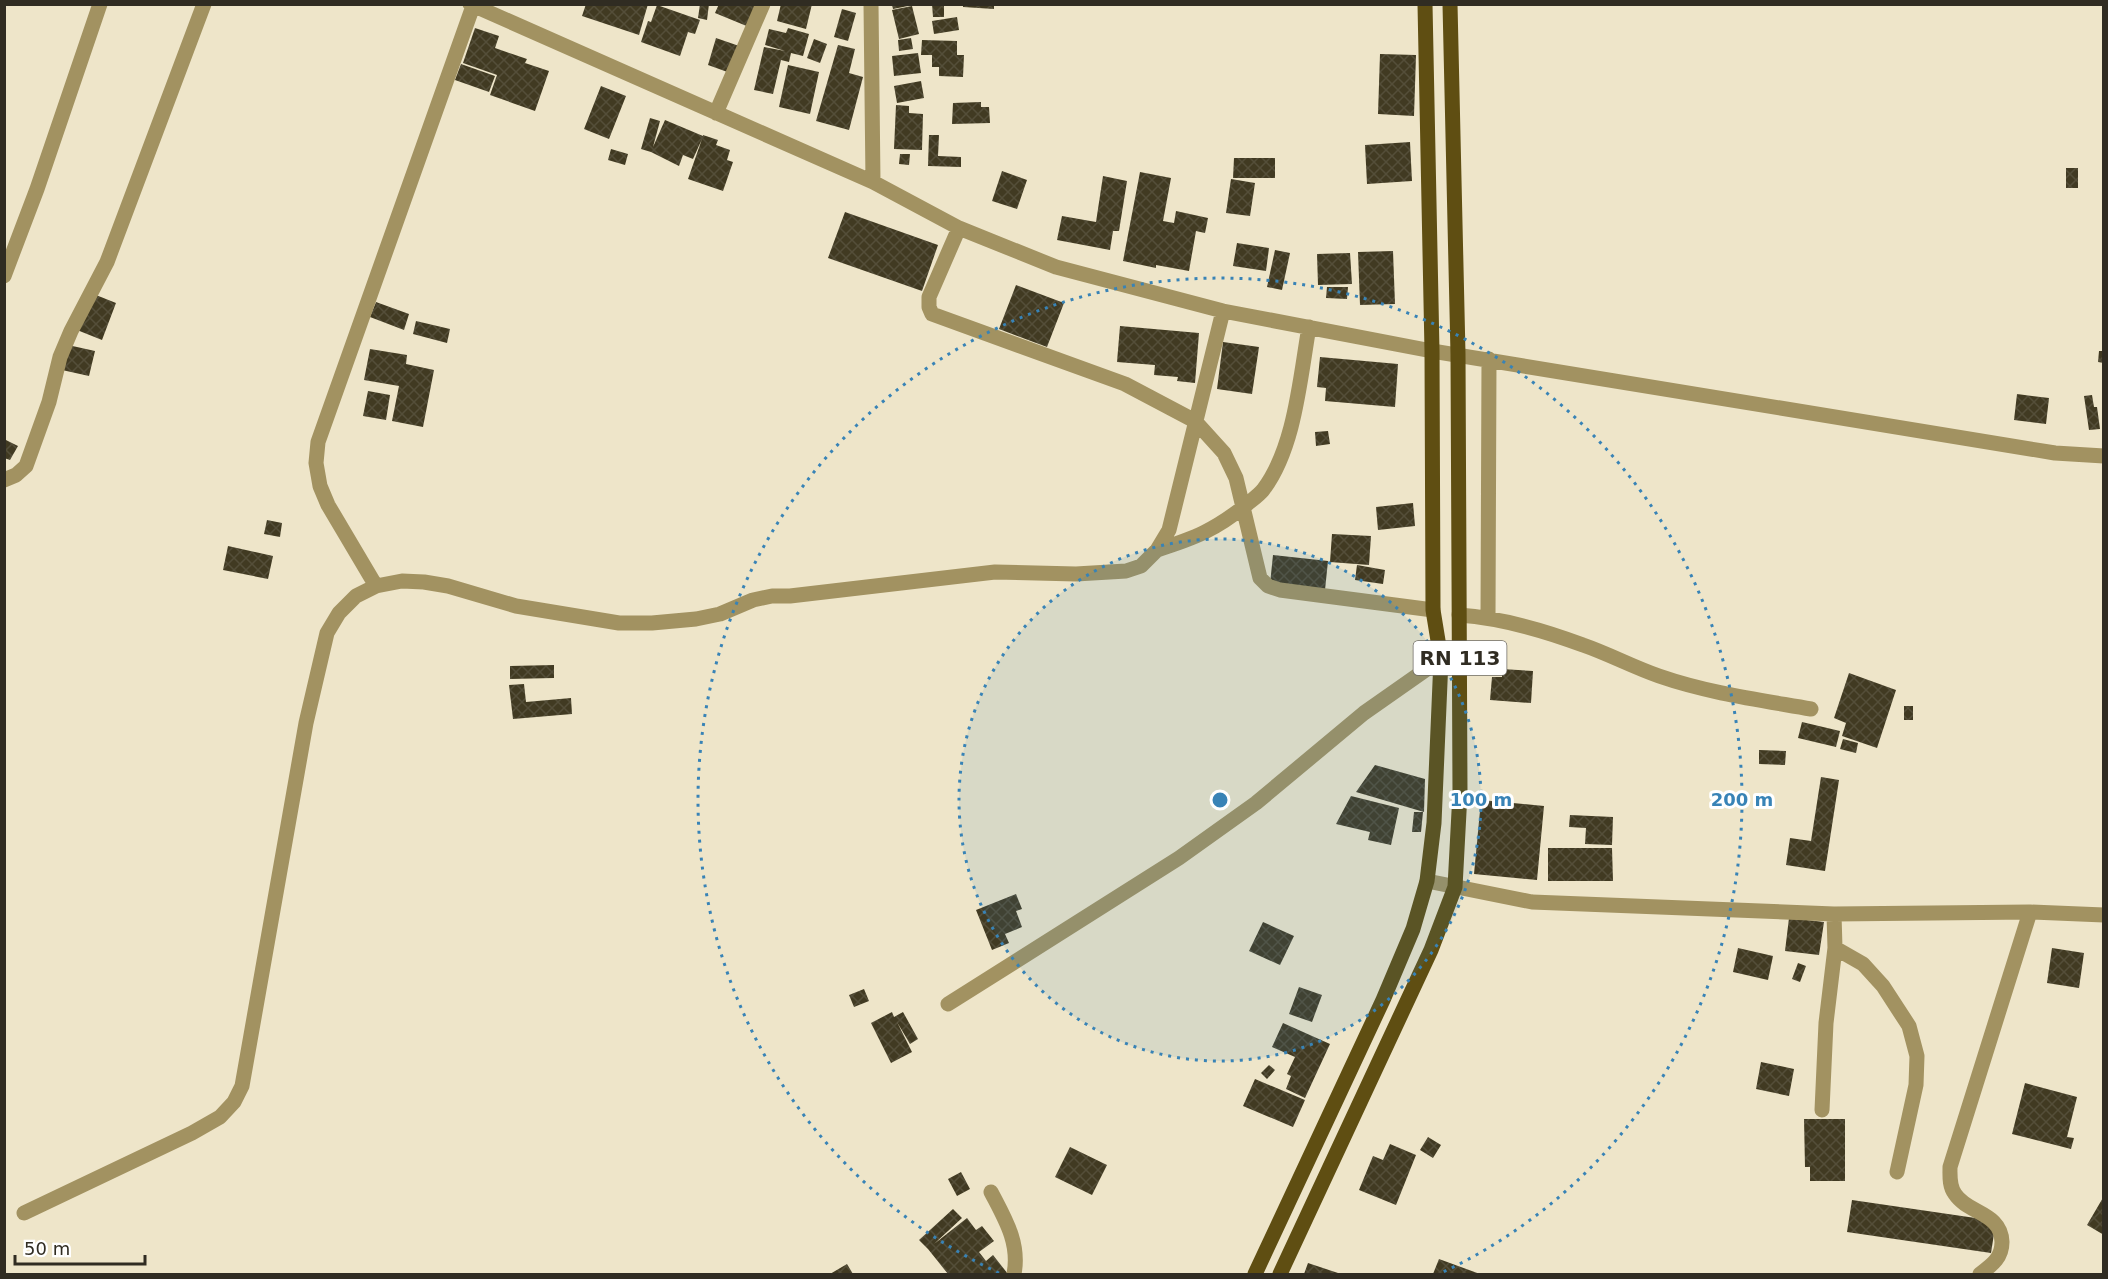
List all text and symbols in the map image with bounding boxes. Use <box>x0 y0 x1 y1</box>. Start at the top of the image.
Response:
road number: RN 113 <box>1414 641 1506 675</box>
text: 100 m <box>1450 789 1512 810</box>
text: 200 m <box>1711 789 1773 810</box>
centre of rings <box>1210 790 1230 810</box>
scale bar <box>15 1228 146 1266</box>
text: 50 m <box>24 1238 70 1259</box>

